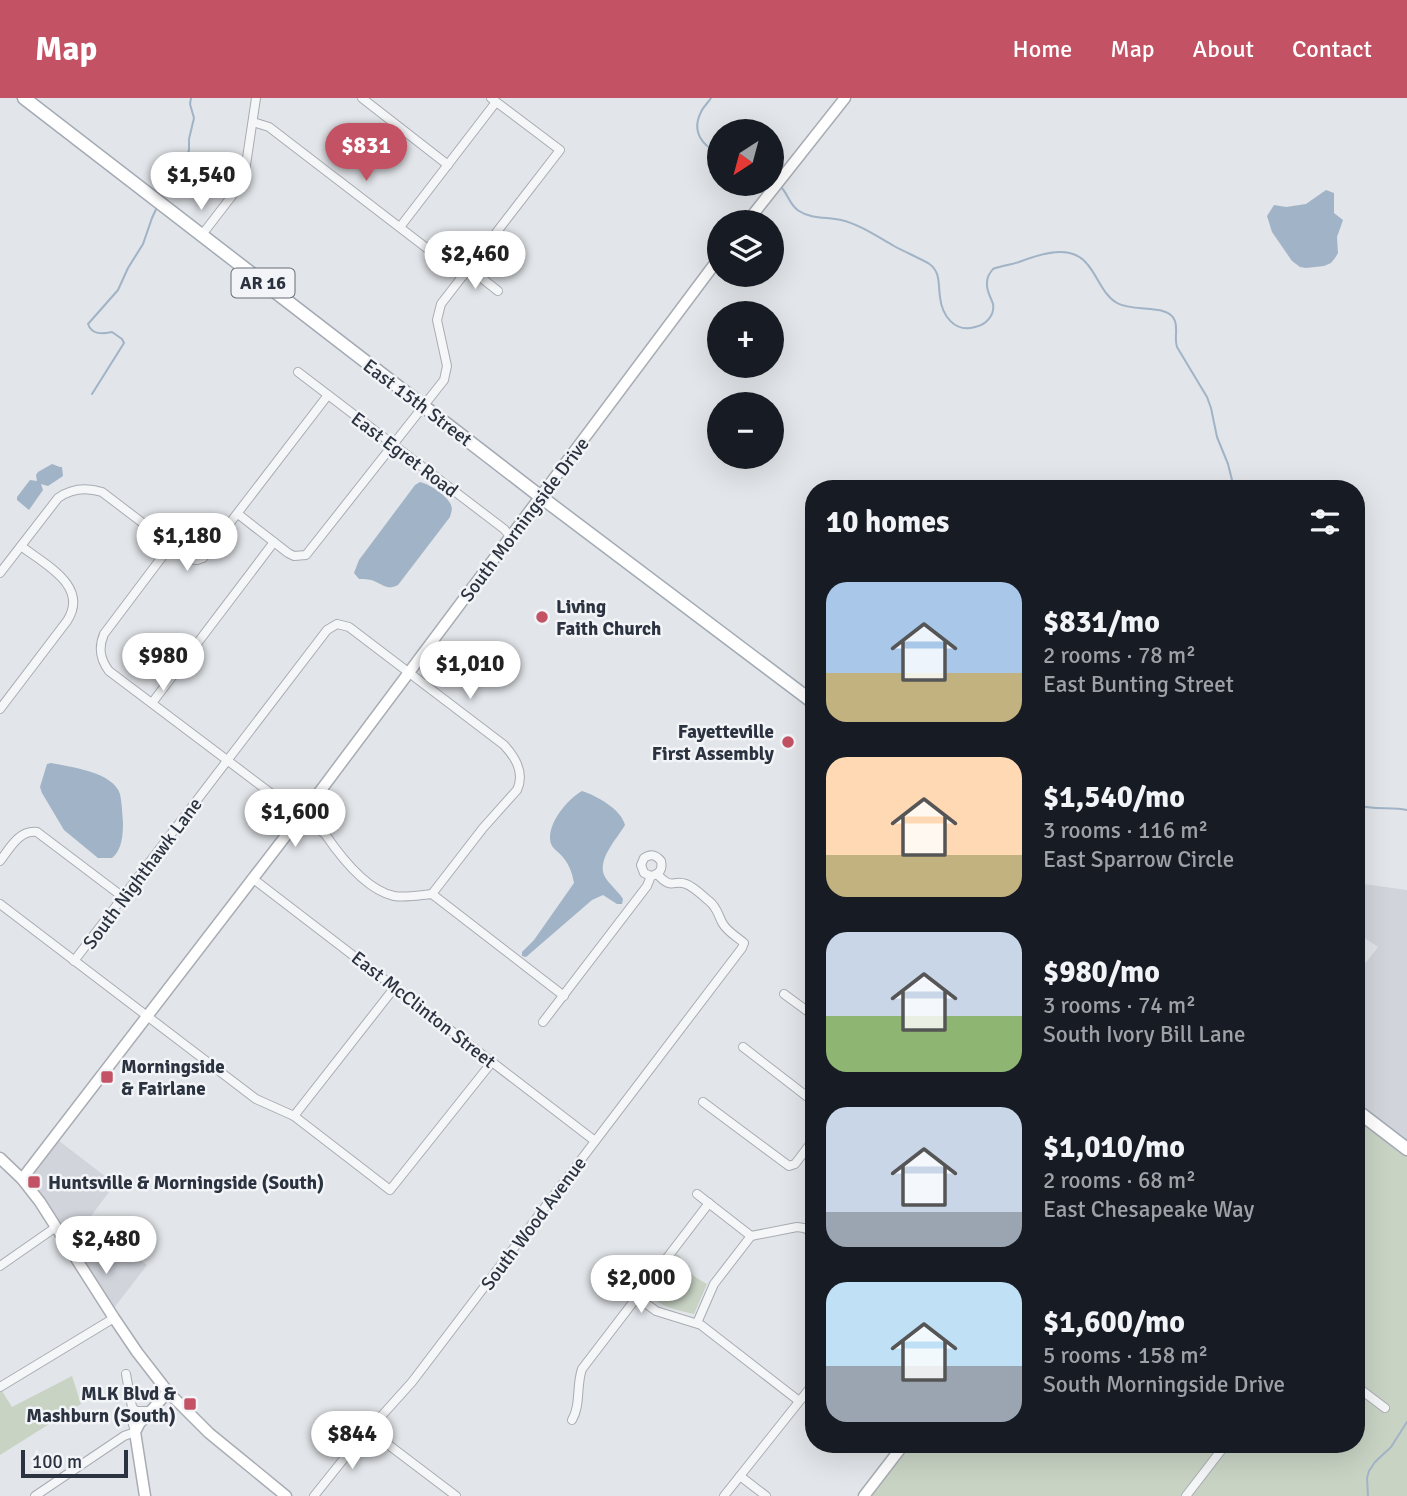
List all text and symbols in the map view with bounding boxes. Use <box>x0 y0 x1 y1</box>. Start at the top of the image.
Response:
text: Map <box>35 29 97 70</box>
text: Home <box>1012 34 1072 64</box>
text: Map <box>1110 34 1155 64</box>
text: About <box>1193 34 1254 64</box>
text: Contact <box>1292 34 1372 64</box>
north arrow <box>707 119 784 196</box>
map controls <box>707 119 784 469</box>
pin: $831 <box>325 123 407 183</box>
text: $831 <box>341 131 391 160</box>
pin: $1,540 <box>144 152 258 212</box>
text: $1,540 <box>167 160 235 189</box>
button: layers <box>707 210 784 287</box>
pin: $2,460 <box>418 232 532 291</box>
text: $2,460 <box>441 239 509 268</box>
road number: AR 16 <box>232 268 294 298</box>
button: + <box>707 301 784 378</box>
street label: East 15th Street <box>358 354 477 452</box>
button: − <box>707 392 784 469</box>
street label: East Egret Road <box>346 407 463 503</box>
street label: South Morningside Drive <box>455 433 595 607</box>
icon: filters <box>1306 503 1344 541</box>
text: 10 homes <box>826 504 949 541</box>
pin: $1,180 <box>130 514 244 573</box>
text: $1,180 <box>153 521 221 550</box>
place label: Living Faith Church <box>556 595 661 641</box>
text: $831/mo <box>1043 604 1160 641</box>
marker: Living Faith Church <box>534 609 550 625</box>
icon: home <box>882 610 966 694</box>
pin: $980 <box>122 634 204 693</box>
text: $980 <box>138 641 188 670</box>
text: 2 rooms · 78 m² <box>1043 641 1196 670</box>
pin: $1,010 <box>413 642 527 701</box>
text: $1,010 <box>436 649 504 678</box>
text: East Bunting Street <box>1043 670 1234 699</box>
place label: Fayetteville First Assembly <box>652 720 775 766</box>
marker: Fayetteville First Assembly <box>780 734 796 750</box>
text: $1,540/mo <box>1043 779 1185 816</box>
icon: home <box>882 785 966 869</box>
pin: $1,600 <box>238 790 352 849</box>
street label: South Nighthawk Lane <box>78 793 208 954</box>
text: $1,600 <box>261 797 329 826</box>
text: 3 rooms · 116 m² <box>1043 816 1208 845</box>
text: East Sparrow Circle <box>1043 845 1234 874</box>
street label: East McClinton Street <box>346 946 501 1074</box>
text: $980/mo <box>1043 954 1160 991</box>
icon: home <box>882 960 966 1044</box>
text: 3 rooms · 74 m² <box>1043 991 1196 1020</box>
text: South Ivory Bill Lane <box>1043 1020 1246 1049</box>
place label: Morningside & Fairlane <box>121 1055 225 1101</box>
marker: Morningside & Fairlane <box>99 1069 115 1085</box>
text: $1,010/mo <box>1043 1129 1185 1166</box>
icon: home <box>882 1135 966 1219</box>
street label: South Wood Avenue <box>476 1152 592 1295</box>
text: 2 rooms · 68 m² <box>1043 1166 1196 1195</box>
place label: Huntsville & Morningside (South) <box>48 1171 324 1195</box>
marker: Huntsville & Morningside (South) <box>26 1174 42 1190</box>
text: East Chesapeake Way <box>1043 1195 1254 1224</box>
pin: $2,480 <box>49 1216 163 1276</box>
text: $2,480 <box>72 1224 140 1253</box>
pin: $2,000 <box>584 1256 698 1315</box>
text: $2,000 <box>607 1263 675 1292</box>
text: $1,600/mo <box>1043 1304 1185 1341</box>
icon: home <box>882 1310 966 1394</box>
text: 5 rooms · 158 m² <box>1043 1341 1208 1370</box>
text: South Morningside Drive <box>1043 1370 1285 1399</box>
place label: MLK Blvd & Mashburn (South) <box>26 1382 177 1428</box>
marker: MLK Blvd & Mashburn (South) <box>182 1396 198 1412</box>
pin: $844 <box>311 1412 393 1471</box>
text: $844 <box>327 1419 377 1448</box>
scale bar <box>21 1447 128 1479</box>
text: 100 m <box>32 1450 82 1474</box>

